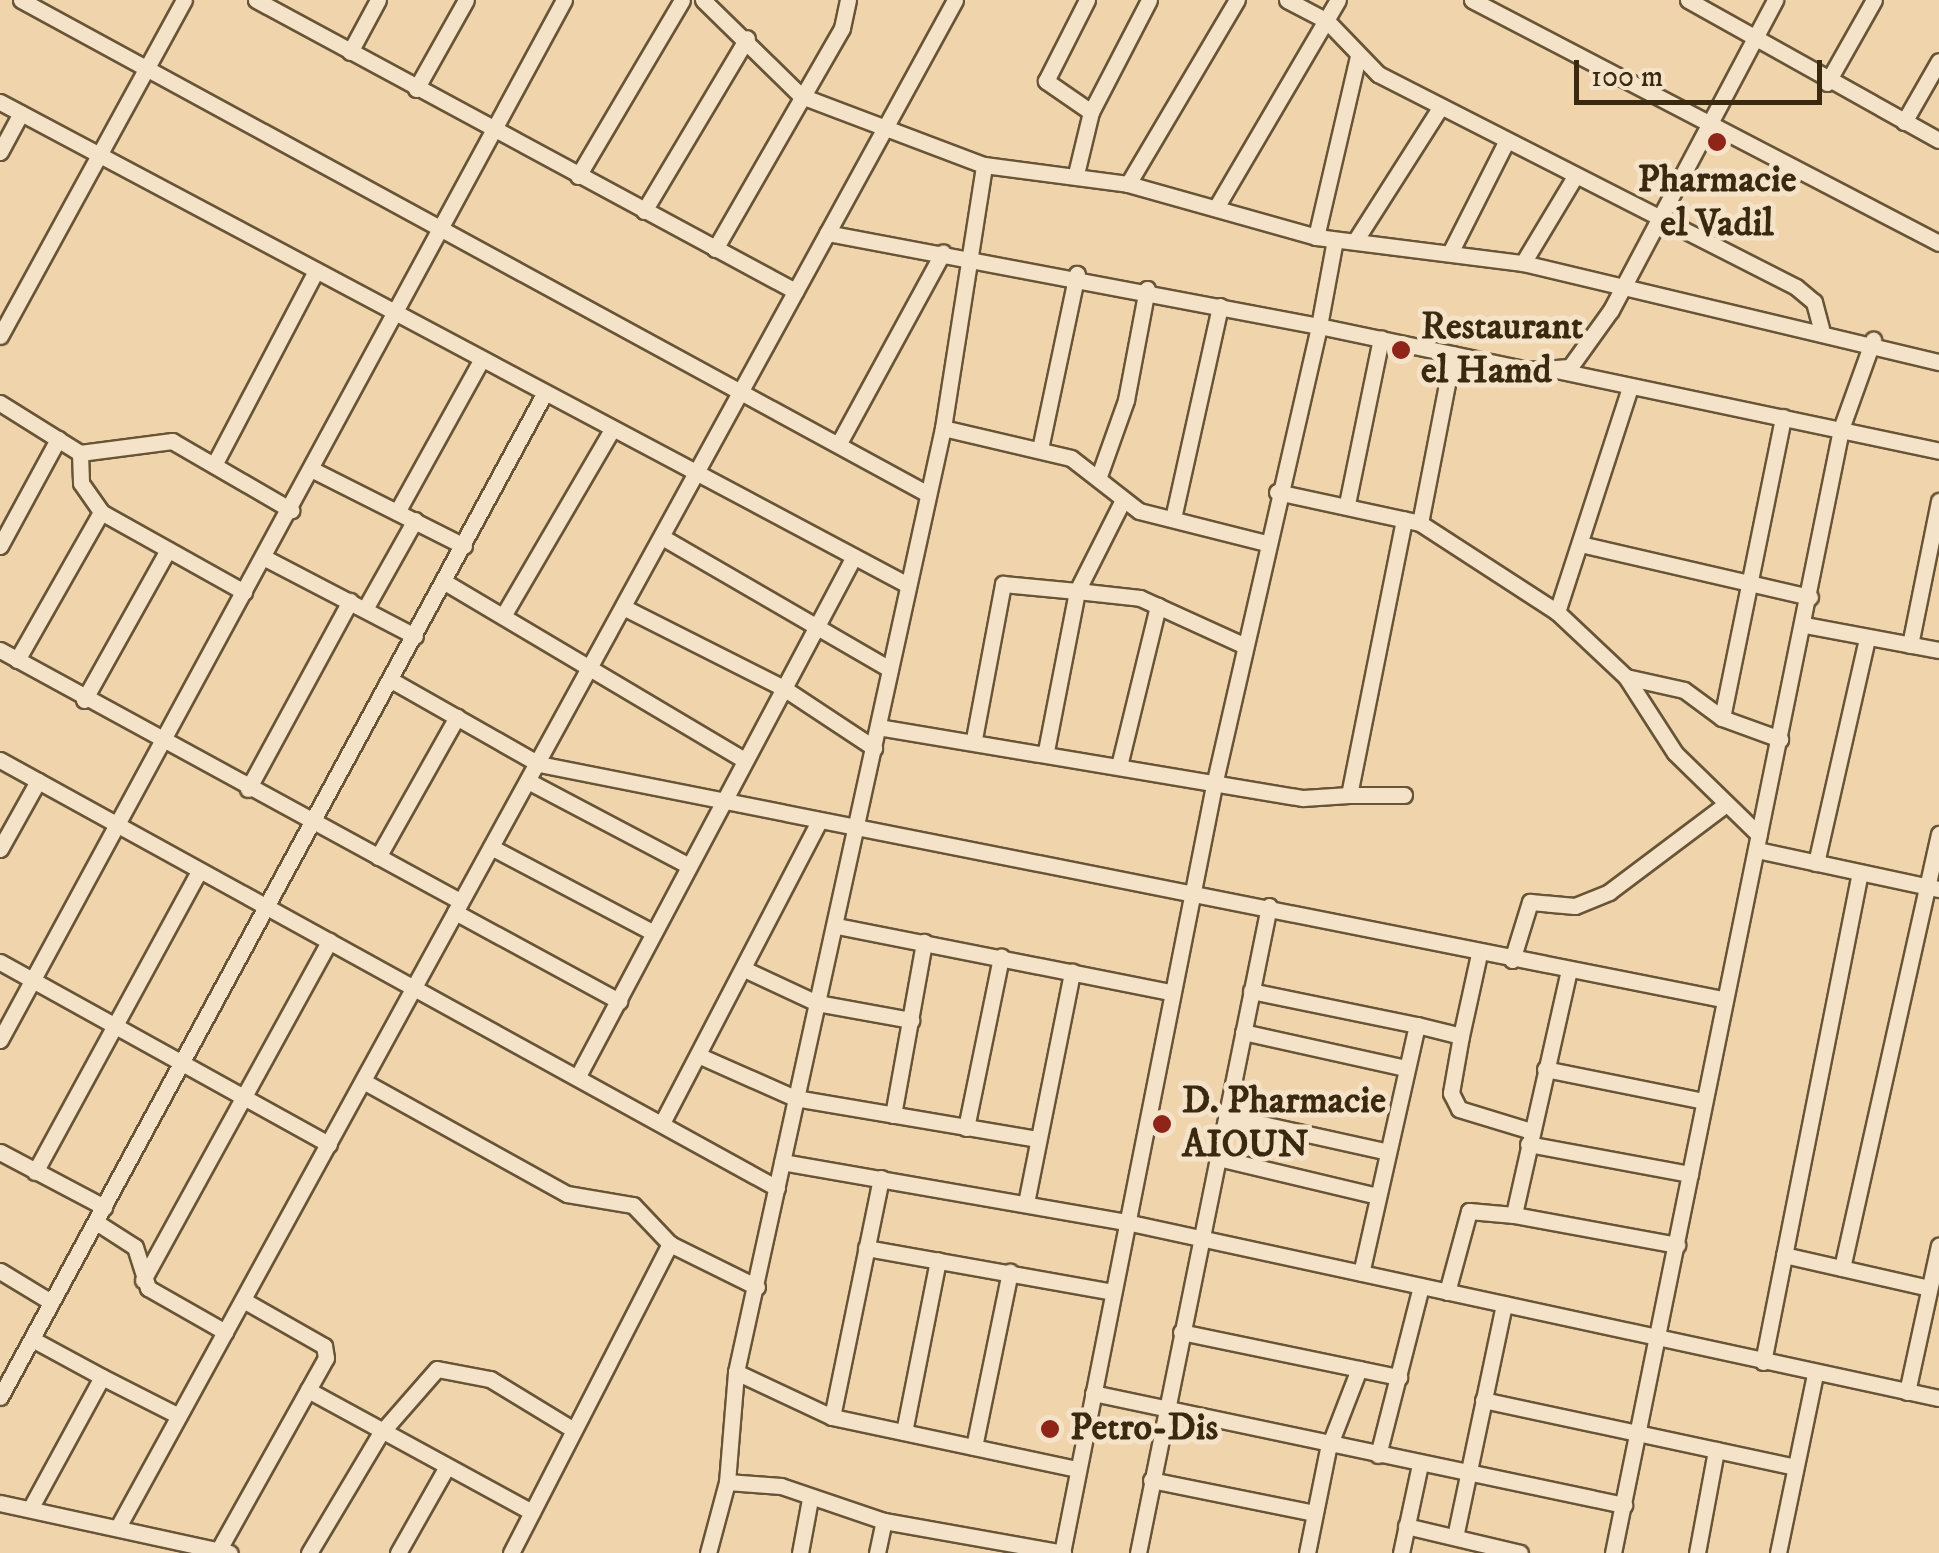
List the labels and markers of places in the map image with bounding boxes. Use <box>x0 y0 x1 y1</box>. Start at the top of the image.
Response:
marker: Pharmacie el Vadil <box>1706 131 1728 153</box>
place label: Pharmacie el Vadil <box>1638 158 1796 248</box>
place label: Restaurant el Hamd <box>1421 305 1583 394</box>
marker: Restaurant el Hamd <box>1390 339 1412 361</box>
place label: D. Pharmacie AIOUN <box>1182 1079 1386 1168</box>
marker: D. Pharmacie AIOUN <box>1151 1113 1173 1135</box>
place label: Petro-Dis <box>1070 1406 1218 1452</box>
marker: Petro-Dis <box>1039 1418 1061 1440</box>

